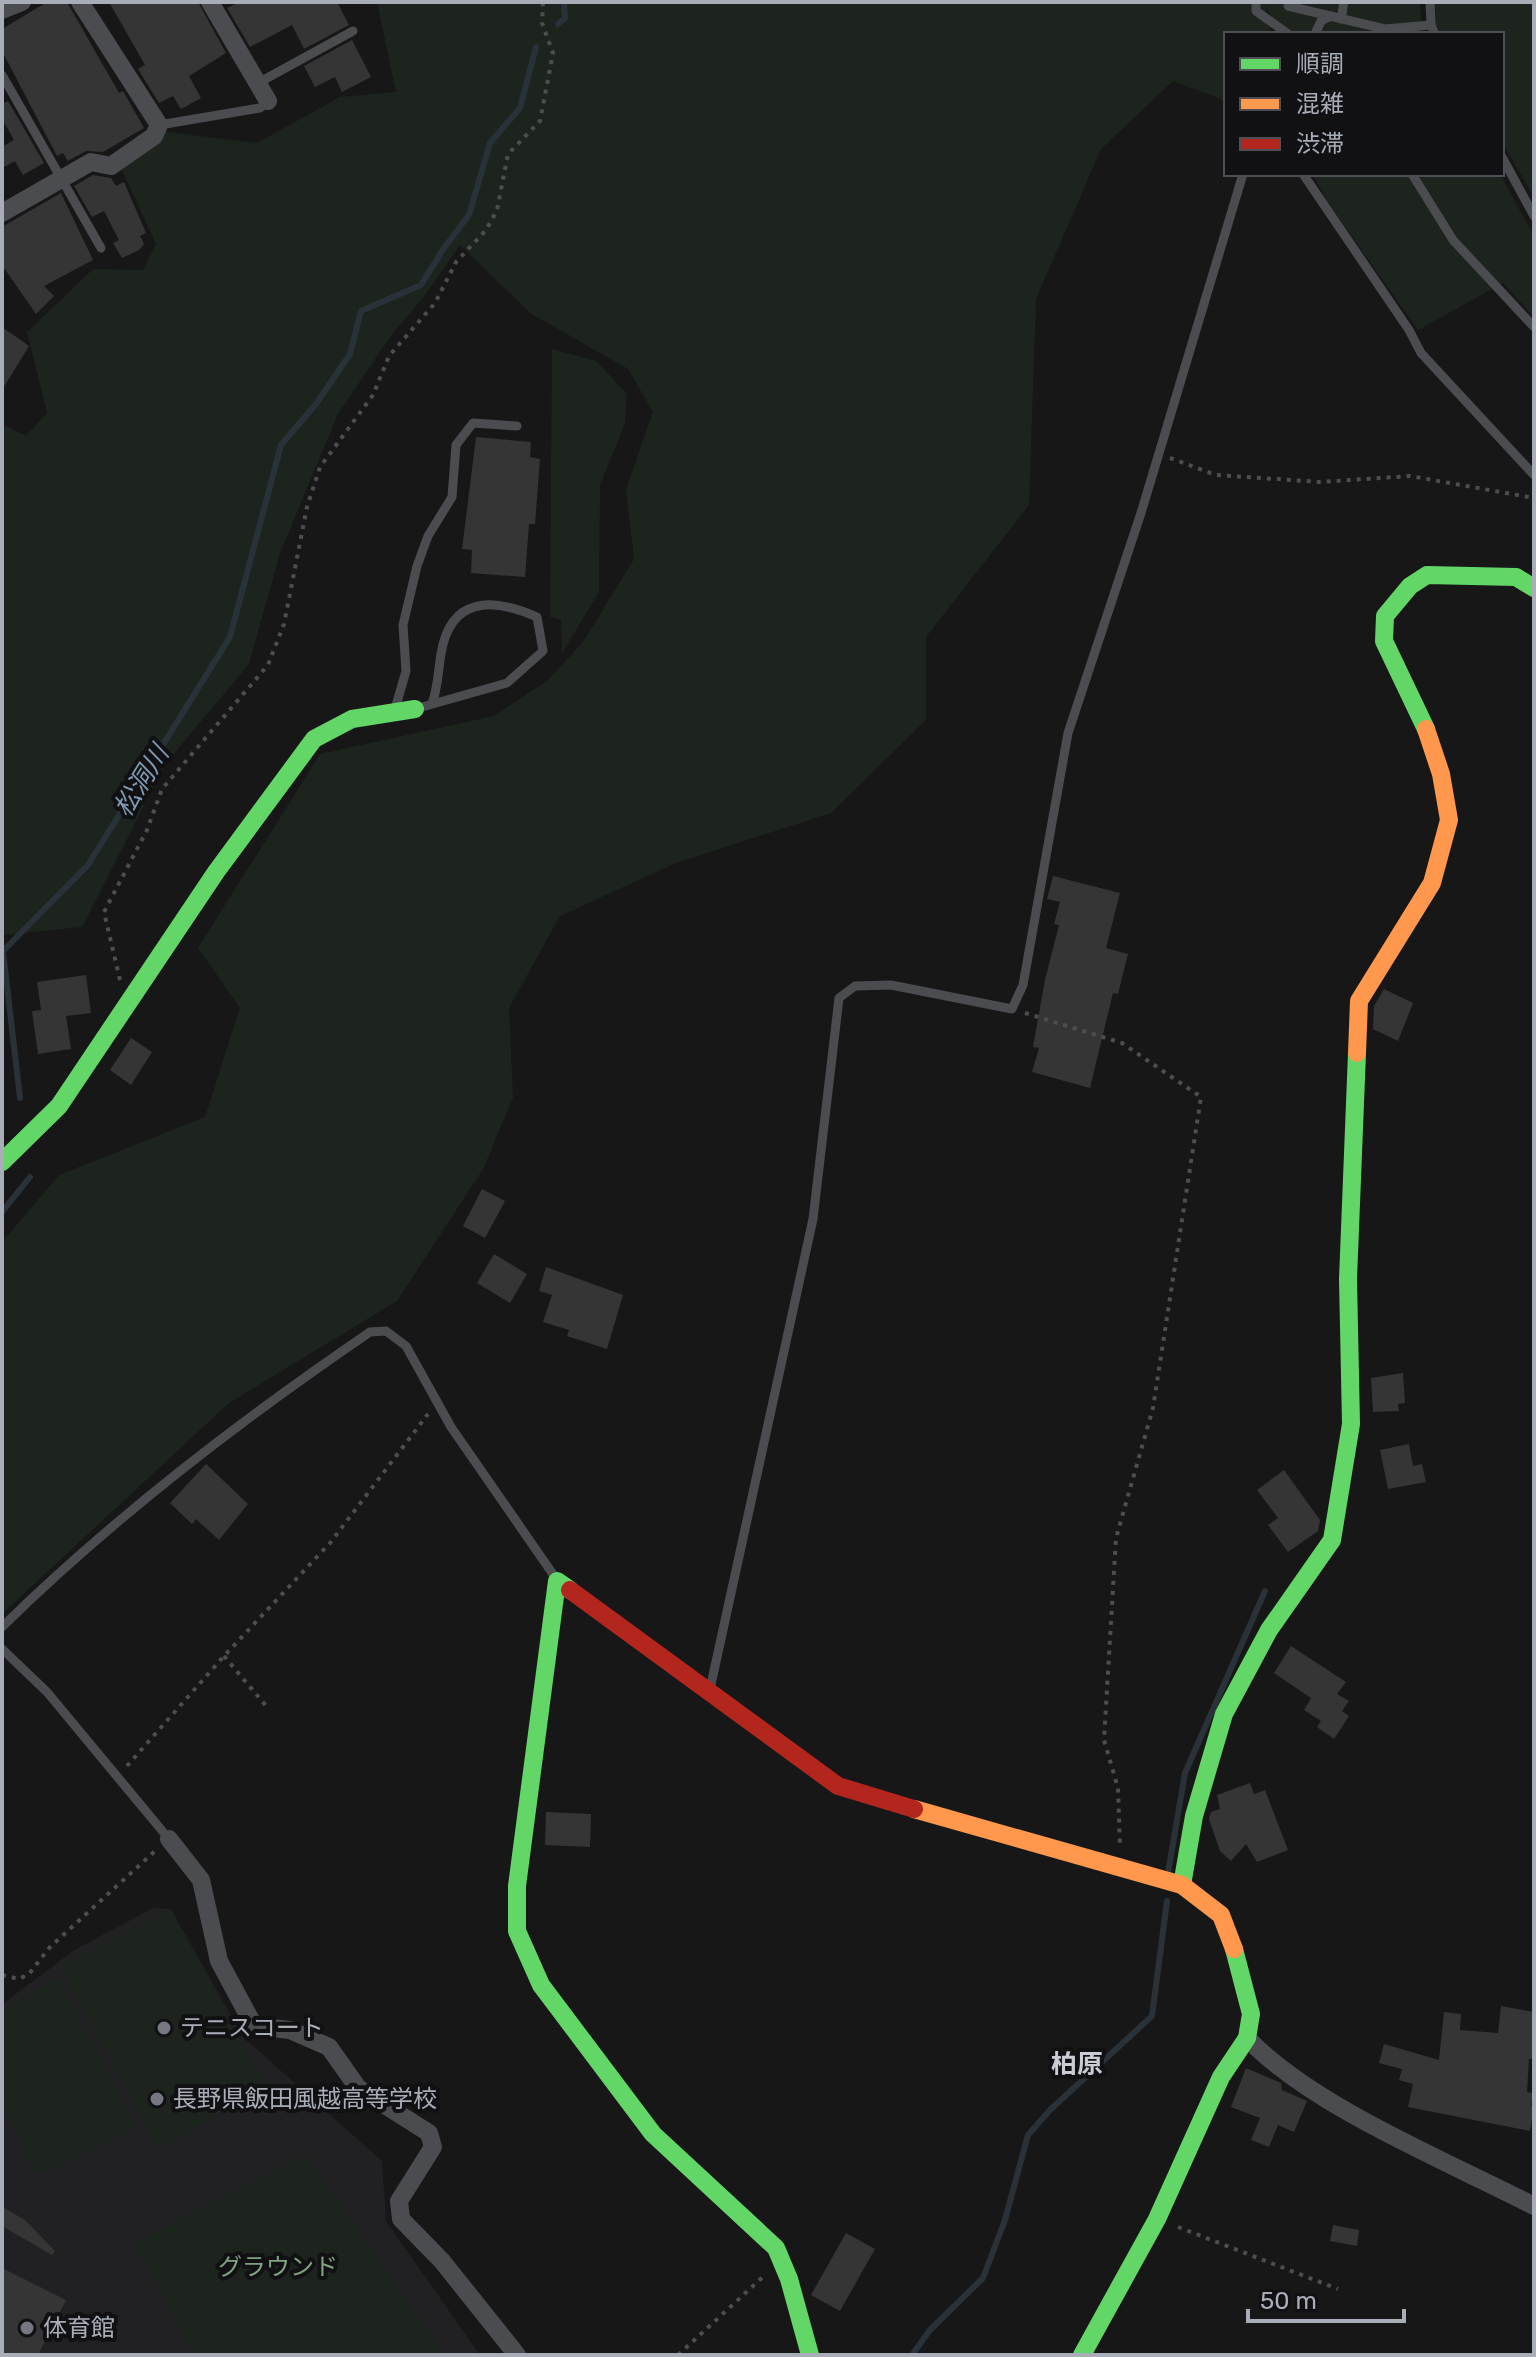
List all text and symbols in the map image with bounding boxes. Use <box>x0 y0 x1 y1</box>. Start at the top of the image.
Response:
legend <box>1224 32 1504 176</box>
text: 順調 <box>1296 50 1344 78</box>
text: 混雑 <box>1296 90 1344 118</box>
text: 渋滞 <box>1296 130 1344 158</box>
water label: 松洞川 <box>108 737 177 823</box>
place label: テニスコート <box>180 2014 324 2042</box>
marker: テニスコート <box>155 2019 173 2037</box>
district label: 柏原 <box>1051 2049 1103 2080</box>
place label: 長野県飯田風越高等学校 <box>173 2085 437 2113</box>
marker: 長野県飯田風越高等学校 <box>148 2090 166 2108</box>
park label: グラウンド <box>218 2253 338 2281</box>
scale bar <box>1248 2273 1404 2323</box>
text: 50 m <box>1260 2287 1317 2315</box>
place label: 体育館 <box>43 2314 115 2342</box>
marker: 体育館 <box>18 2319 36 2337</box>

